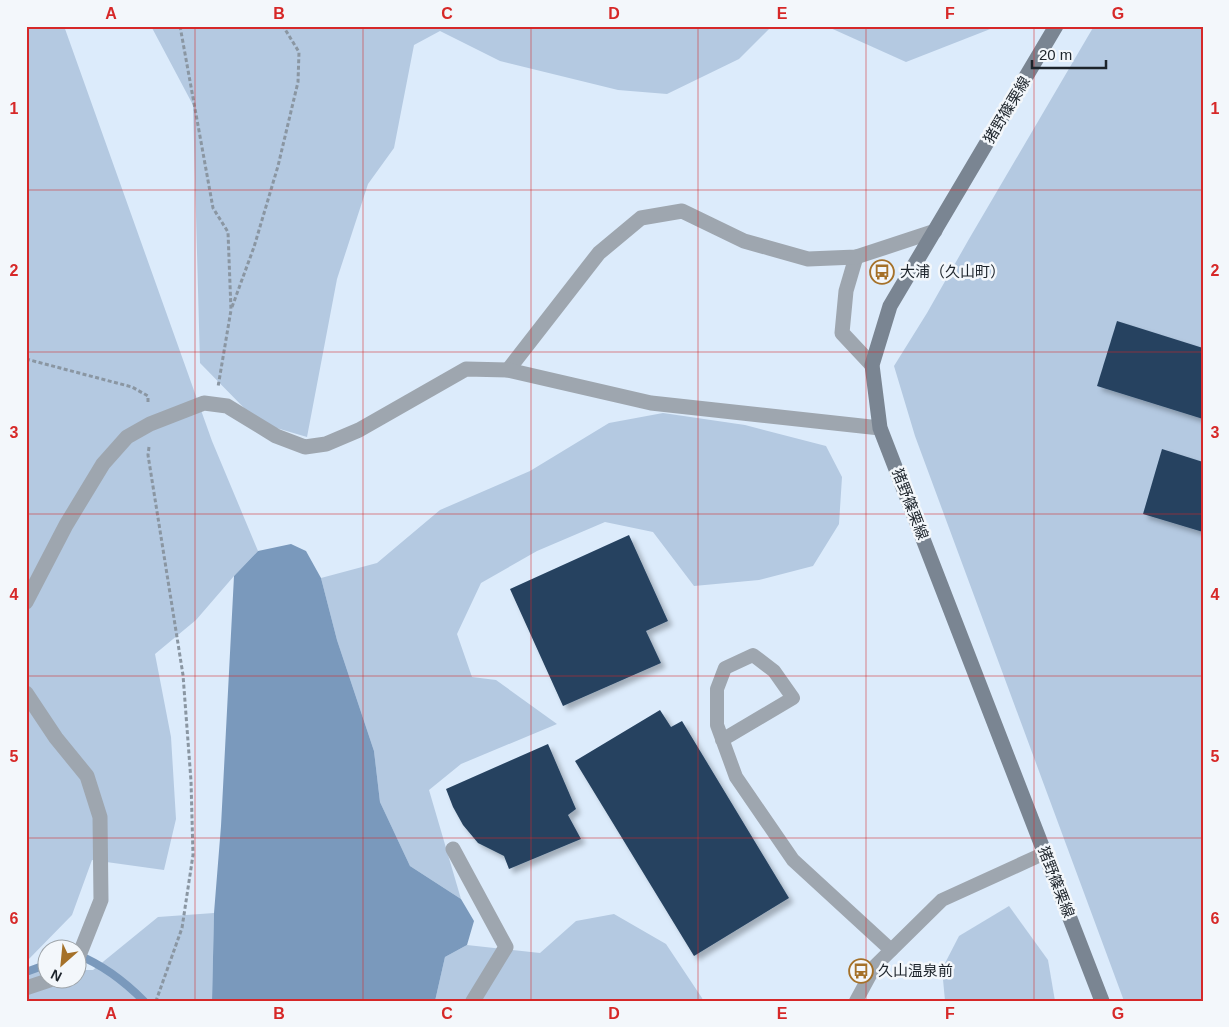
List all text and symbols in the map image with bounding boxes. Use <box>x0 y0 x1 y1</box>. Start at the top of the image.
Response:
text: A <box>105 5 117 22</box>
text: B <box>273 5 285 22</box>
text: C <box>441 5 453 22</box>
text: D <box>608 5 620 22</box>
text: E <box>777 5 788 22</box>
text: F <box>945 5 955 22</box>
text: G <box>1112 5 1124 22</box>
scale bar <box>1032 38 1105 70</box>
text: 20 m <box>1039 46 1072 63</box>
street label: 猪野篠栗線 <box>980 73 1033 146</box>
text: 1 <box>10 100 19 117</box>
text: 1 <box>1211 100 1220 117</box>
bus stop icon: 大浦（久山町） <box>869 259 895 285</box>
text: 2 <box>10 262 19 279</box>
text: 2 <box>1211 262 1220 279</box>
place label: 大浦（久山町） <box>900 263 1005 280</box>
text: 3 <box>10 424 19 441</box>
text: 3 <box>1211 424 1220 441</box>
street label: 猪野篠栗線 <box>889 466 932 542</box>
text: 4 <box>10 586 19 603</box>
text: 4 <box>1211 586 1220 603</box>
text: 5 <box>10 748 19 765</box>
text: 5 <box>1211 748 1220 765</box>
street label: 猪野篠栗線 <box>1035 844 1078 920</box>
text: 6 <box>10 910 19 927</box>
text: 6 <box>1211 910 1220 927</box>
north arrow <box>38 940 88 990</box>
bus stop icon: 久山温泉前 <box>848 958 874 984</box>
place label: 久山温泉前 <box>878 962 953 979</box>
text: N <box>48 966 64 985</box>
text: A <box>105 1005 117 1022</box>
text: B <box>273 1005 285 1022</box>
text: C <box>441 1005 453 1022</box>
text: D <box>608 1005 620 1022</box>
text: E <box>777 1005 788 1022</box>
text: F <box>945 1005 955 1022</box>
text: G <box>1112 1005 1124 1022</box>

